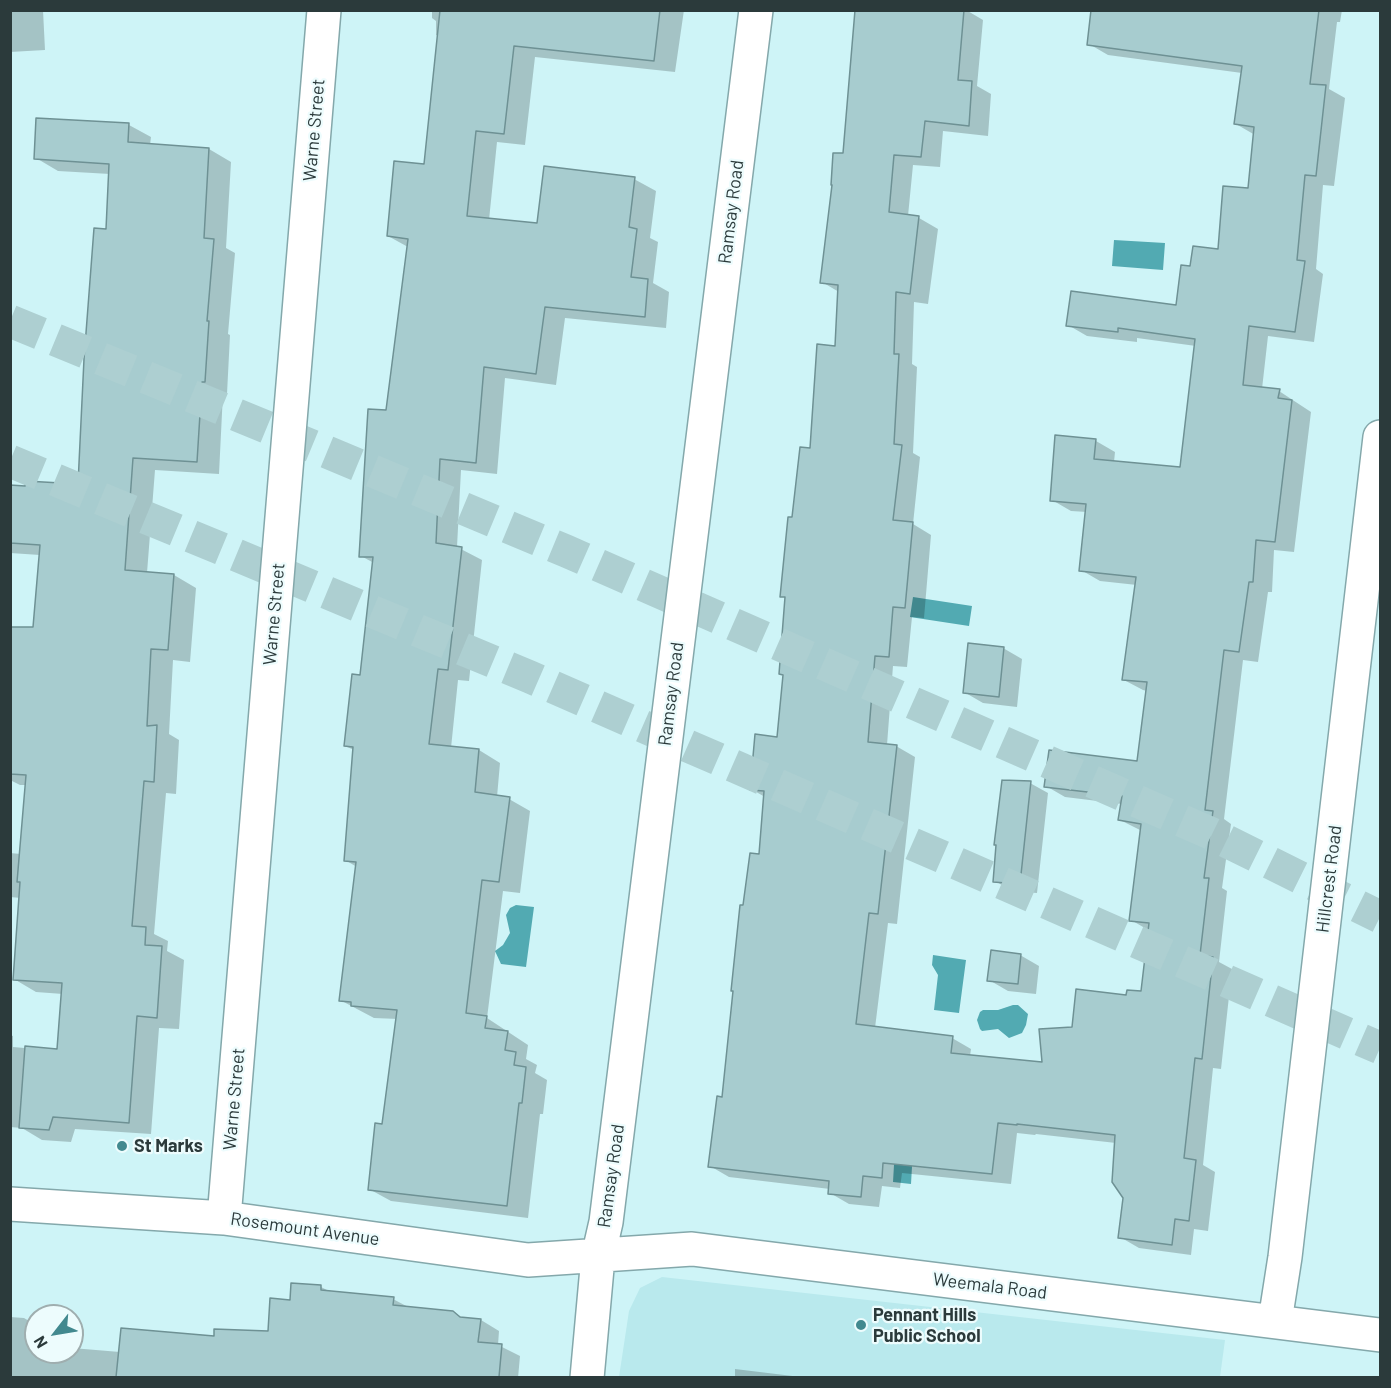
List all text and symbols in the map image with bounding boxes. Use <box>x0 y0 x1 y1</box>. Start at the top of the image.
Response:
street label: Warne Street <box>299 78 329 182</box>
street label: Ramsay Road <box>714 159 748 265</box>
street label: Warne Street <box>259 562 289 666</box>
street label: Ramsay Road <box>654 641 688 747</box>
street label: Hillcrest Road <box>1312 824 1346 934</box>
street label: Warne Street <box>219 1047 249 1151</box>
street label: Ramsay Road <box>593 1123 629 1229</box>
place label: St Marks <box>134 1135 203 1157</box>
marker: St Marks <box>115 1139 129 1153</box>
street label: Rosemount Avenue <box>229 1208 381 1250</box>
street label: Weemala Road <box>932 1268 1048 1304</box>
north arrow <box>24 1304 84 1364</box>
place label: Pennant Hills Public School <box>873 1304 981 1346</box>
marker: Pennant Hills Public School <box>854 1318 868 1332</box>
text: N <box>29 1333 51 1352</box>

